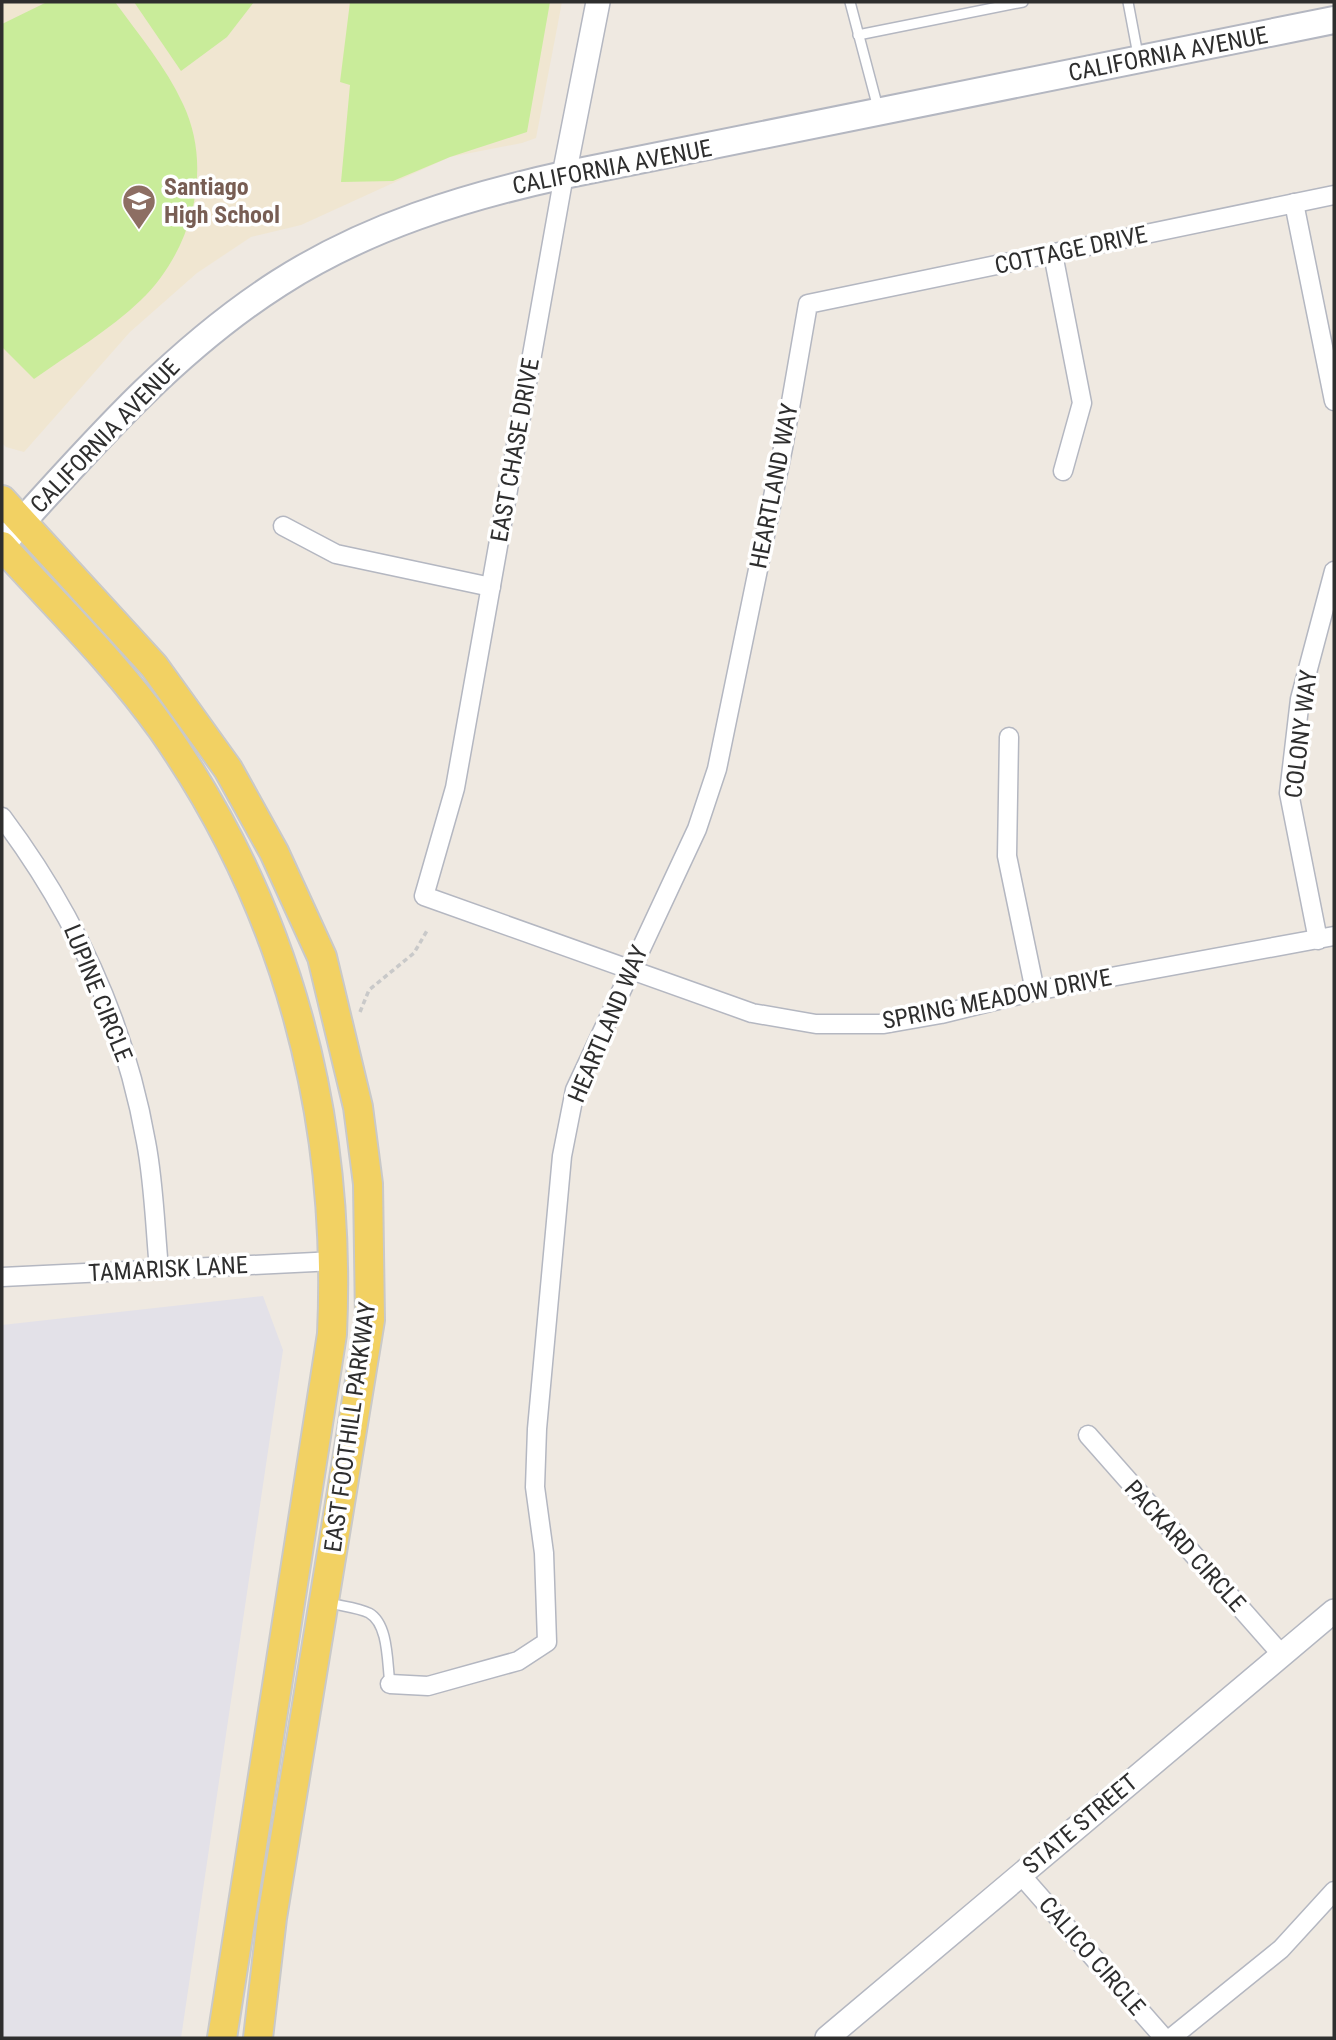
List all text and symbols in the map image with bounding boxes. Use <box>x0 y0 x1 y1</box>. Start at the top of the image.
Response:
street label: CALIFORNIA AVENUE <box>1066 21 1270 87</box>
street label: CALIFORNIA AVENUE <box>510 134 714 200</box>
place label: Santiago High School <box>164 173 280 229</box>
school or university icon: Santiago High School <box>120 182 158 231</box>
street label: COTTAGE DRIVE <box>992 220 1150 280</box>
street label: CALIFORNIA AVENUE <box>25 353 185 519</box>
street label: EAST CHASE DRIVE <box>485 356 545 544</box>
street label: HEARTLAND WAY <box>744 401 804 571</box>
street label: COLONY WAY <box>1279 668 1323 800</box>
street label: LUPINE CIRCLE <box>58 920 138 1066</box>
street label: HEARTLAND WAY <box>562 941 654 1107</box>
street label: SPRING MEADOW DRIVE <box>880 963 1114 1035</box>
street label: TAMARISK LANE <box>88 1251 249 1287</box>
street label: EAST FOOTHILL PARKWAY <box>319 1300 381 1554</box>
street label: PACKARD CIRCLE <box>1119 1475 1251 1618</box>
street label: STATE STREET <box>1017 1768 1143 1880</box>
street label: CALICO CIRCLE <box>1033 1891 1151 2021</box>

